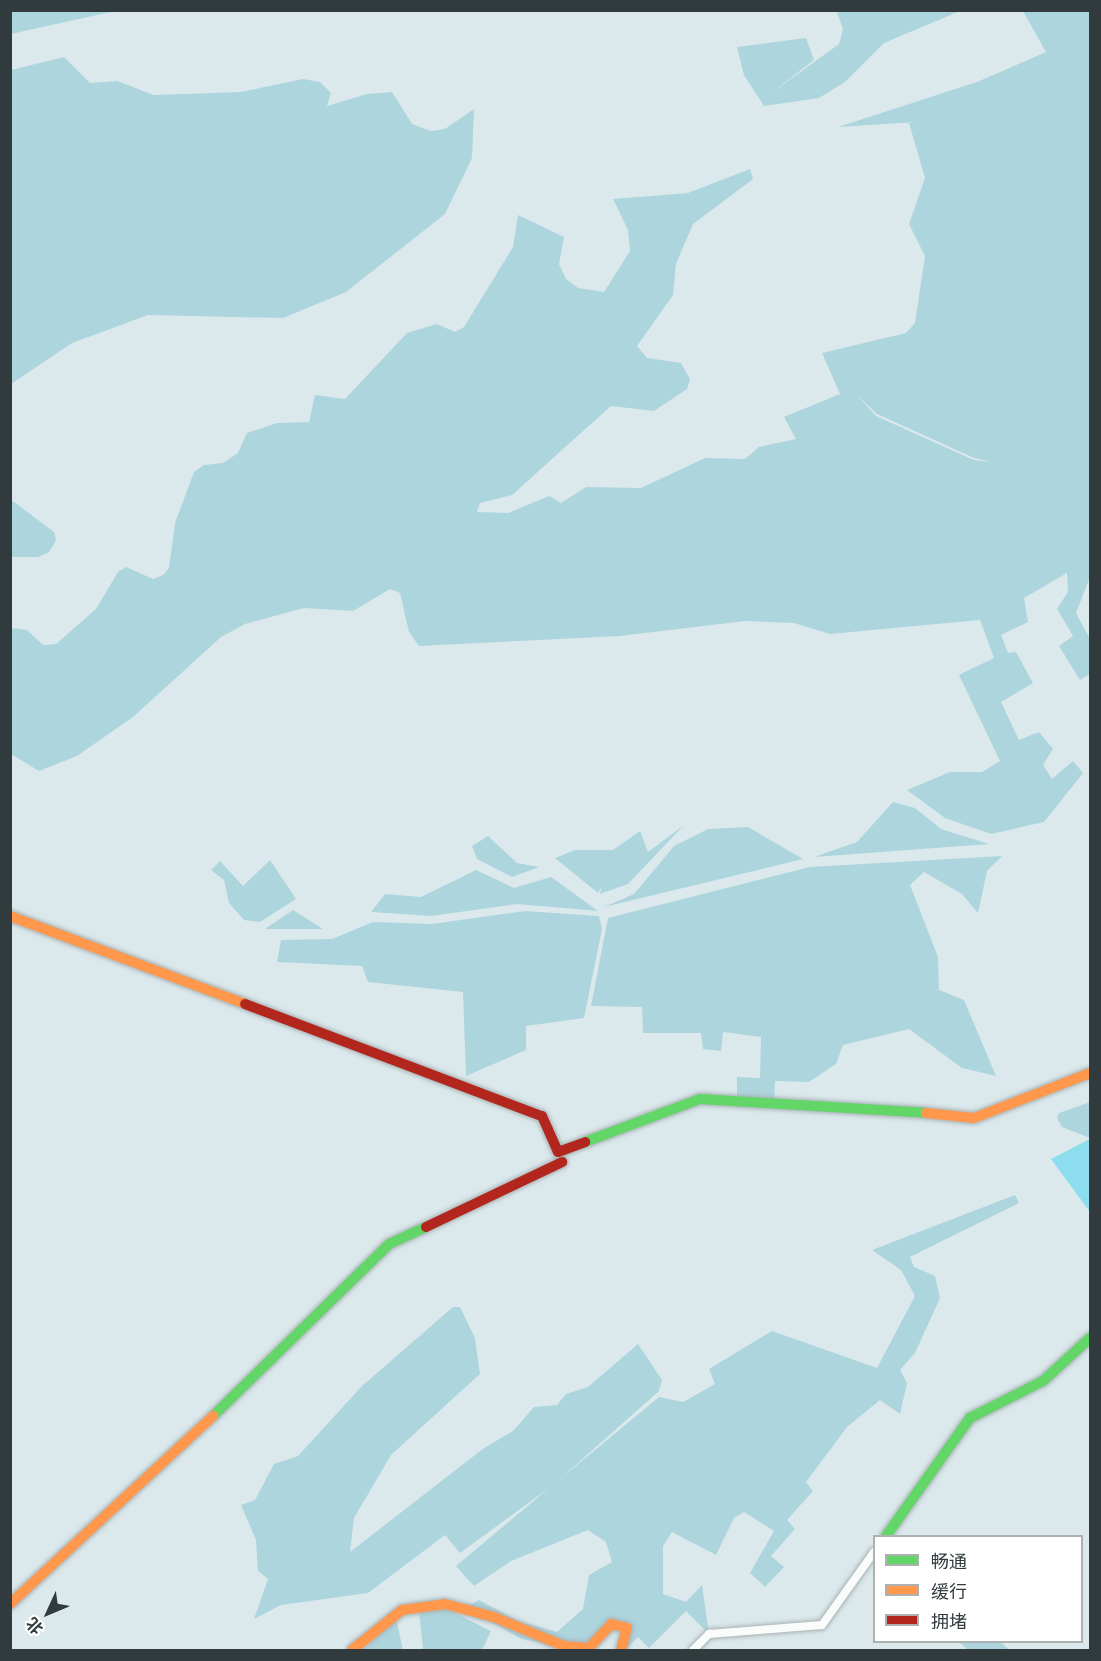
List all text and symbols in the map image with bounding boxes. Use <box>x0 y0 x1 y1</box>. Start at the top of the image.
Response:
legend <box>873 1535 1083 1643</box>
text: 畅通 <box>931 1552 967 1572</box>
text: 缓行 <box>931 1582 967 1602</box>
north arrow <box>18 1583 78 1643</box>
text: 拥堵 <box>931 1612 967 1632</box>
text: 北 <box>23 1614 46 1638</box>

